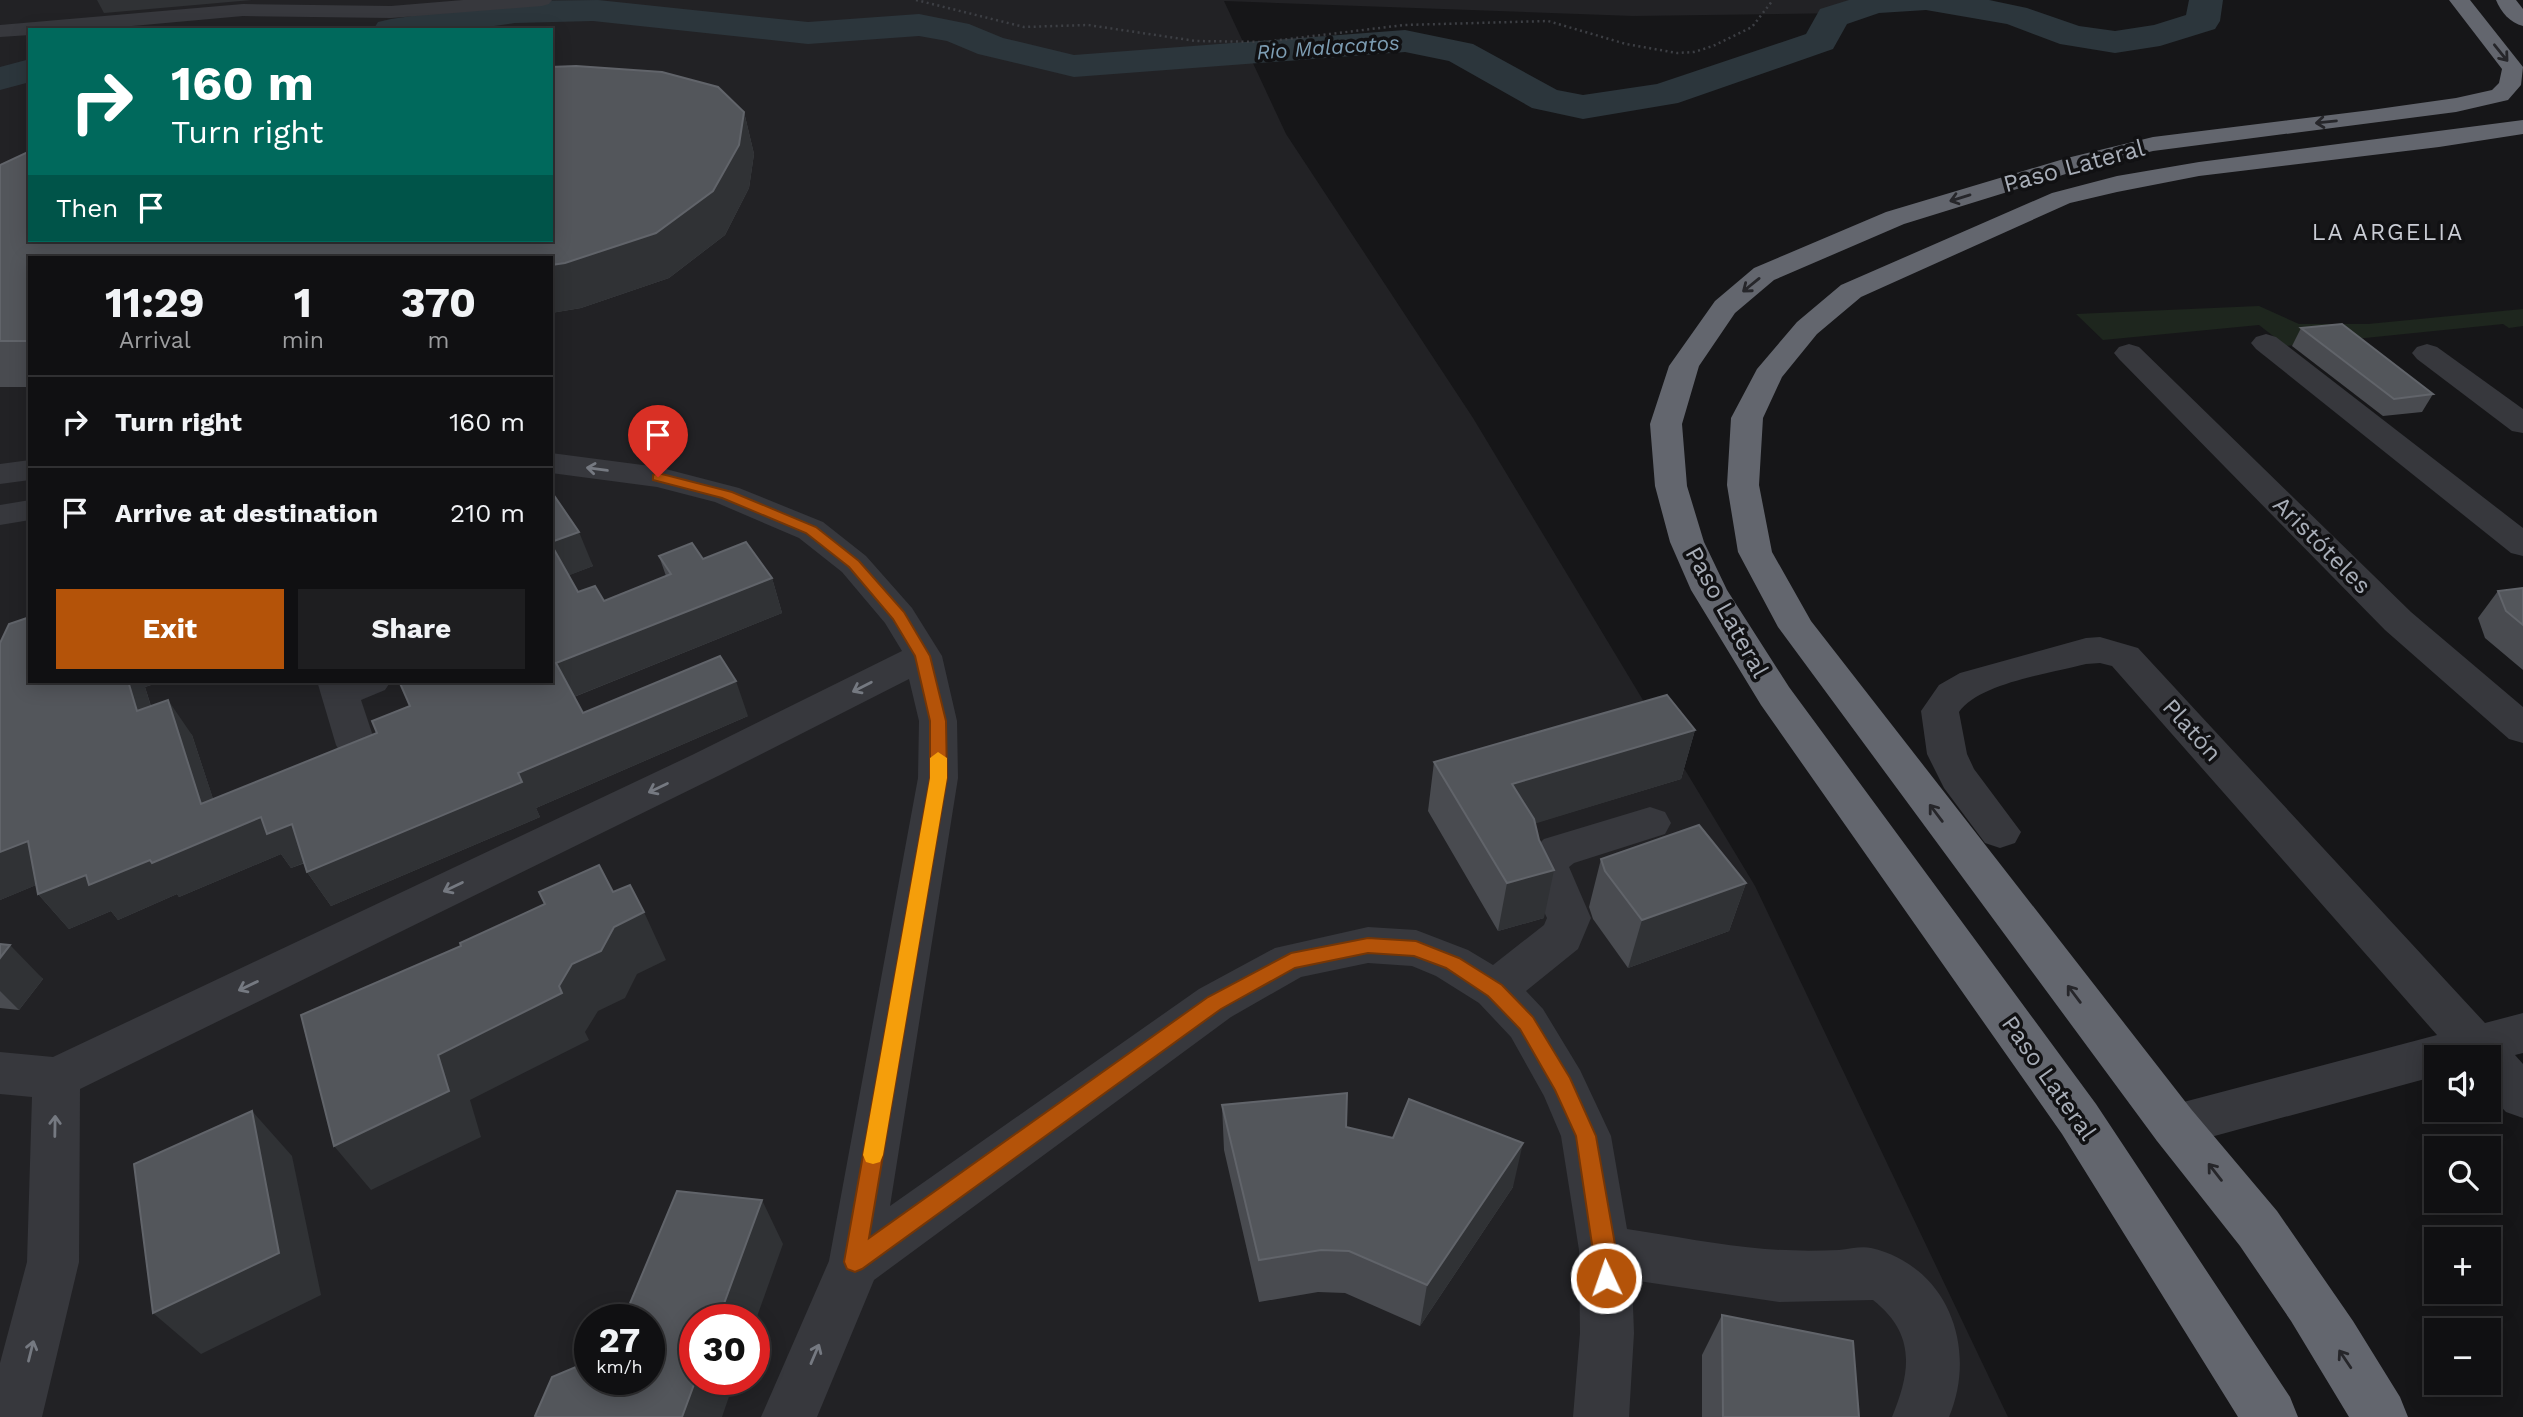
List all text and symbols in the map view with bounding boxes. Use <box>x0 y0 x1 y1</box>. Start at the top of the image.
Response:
water label: Rio Malacatos <box>1256 30 1401 64</box>
one-way arrow <box>2493 44 2509 62</box>
text: 160 m <box>171 54 314 112</box>
icon: right <box>56 56 147 147</box>
text: Turn right <box>171 113 323 151</box>
one-way arrow <box>2315 116 2337 129</box>
street label: Paso Lateral <box>2000 134 2148 198</box>
icon: arrive <box>132 189 170 227</box>
text: Then <box>56 193 118 223</box>
one-way arrow <box>1949 193 1971 206</box>
district label: LA ARGELIA <box>2312 219 2464 246</box>
one-way arrow <box>1742 277 1760 293</box>
text: 11:29 <box>105 278 205 327</box>
text: 1 <box>294 278 312 327</box>
text: 370 <box>401 278 476 327</box>
text: Arrival <box>119 327 191 354</box>
text: min <box>282 327 324 354</box>
text: m <box>428 327 449 354</box>
icon: right <box>56 403 94 441</box>
pin <box>628 405 688 477</box>
text: Turn right <box>115 407 242 437</box>
text: 160 m <box>449 407 525 437</box>
icon: arrive <box>639 416 677 454</box>
one-way arrow <box>586 462 608 475</box>
street label: Aristóteles <box>2267 490 2377 600</box>
icon: arrive <box>56 494 94 532</box>
text: Arrive at destination <box>115 498 378 528</box>
text: 210 m <box>450 498 525 528</box>
street label: Paso Lateral <box>1680 542 1775 683</box>
button: Exit <box>56 589 284 669</box>
button: Share <box>298 589 525 669</box>
one-way arrow <box>852 680 873 694</box>
street label: Platón <box>2157 693 2227 767</box>
one-way arrow <box>648 782 669 796</box>
one-way arrow <box>1929 804 1944 822</box>
one-way arrow <box>443 881 464 894</box>
one-way arrow <box>238 979 259 993</box>
one-way arrow <box>2067 984 2082 1003</box>
street label: Paso Lateral <box>1996 1010 2102 1146</box>
map controls <box>2424 1045 2501 1395</box>
button: sound <box>2424 1045 2501 1122</box>
one-way arrow <box>49 1115 62 1138</box>
button: search <box>2424 1136 2501 1213</box>
one-way arrow <box>2208 1163 2223 1181</box>
button: + <box>2424 1227 2501 1304</box>
position arrow <box>1569 1241 1643 1315</box>
speed limit sign: 30 <box>679 1304 770 1395</box>
button: − <box>2424 1318 2501 1395</box>
text: 27 <box>599 1319 640 1361</box>
one-way arrow <box>25 1340 38 1363</box>
one-way arrow <box>809 1344 822 1365</box>
one-way arrow <box>2338 1349 2352 1369</box>
text: km/h <box>596 1356 643 1377</box>

